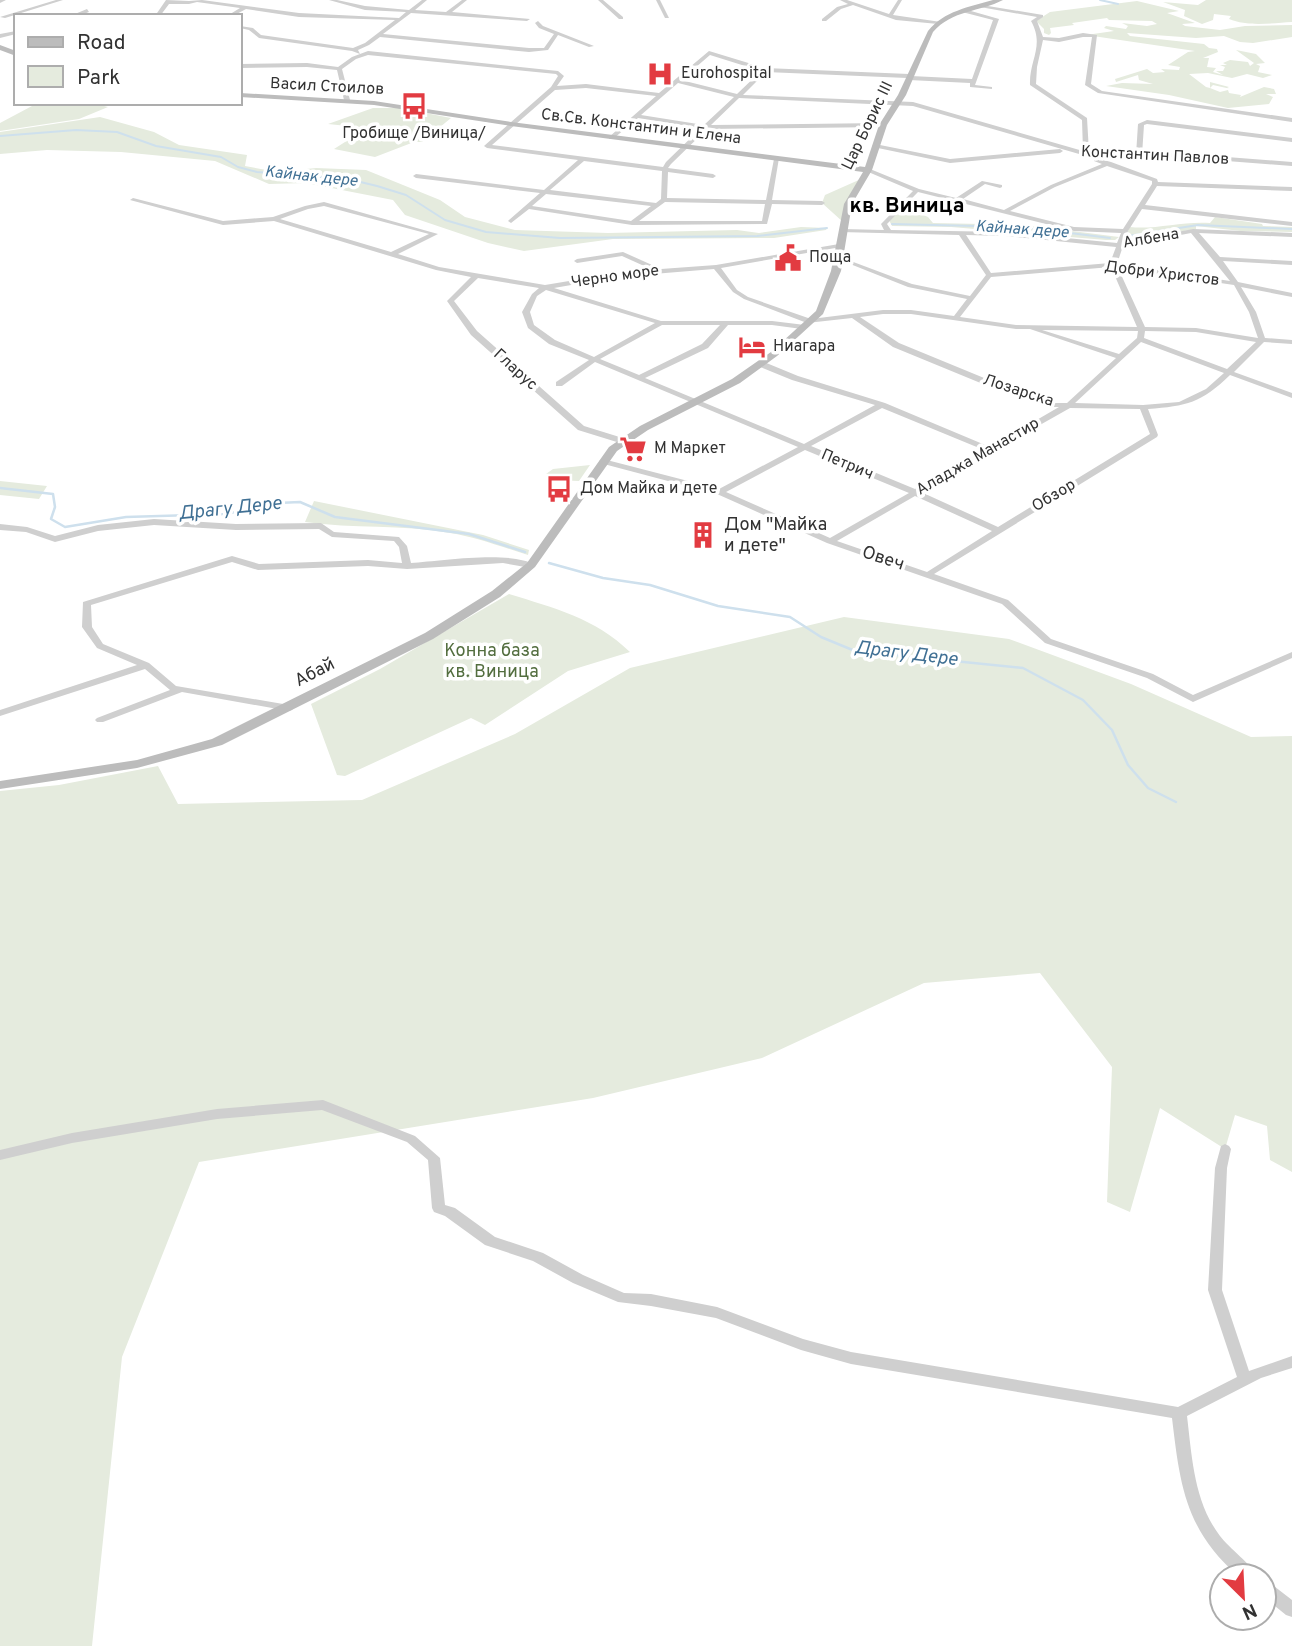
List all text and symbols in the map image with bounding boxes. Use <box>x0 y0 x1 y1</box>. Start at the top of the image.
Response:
legend <box>14 14 242 105</box>
text: Road <box>77 30 126 57</box>
hospital icon: Eurohospital <box>645 59 675 89</box>
place label: Eurohospital <box>681 64 772 84</box>
text: Park <box>77 65 120 92</box>
street label: Васил Стоилов <box>269 74 385 100</box>
street label: Цар Борис III <box>838 78 898 174</box>
bus stop icon: Гробище /Виница/ <box>399 91 429 121</box>
street label: Св.Св. Константин и Елена <box>540 105 742 149</box>
place label: Гробище /Виница/ <box>342 124 486 144</box>
street label: Константин Павлов <box>1080 142 1230 170</box>
water label: Кайнак дере <box>264 162 359 192</box>
district label: кв. Виница <box>850 193 964 220</box>
water label: Кайнак дере <box>975 217 1070 243</box>
street label: Албена <box>1121 224 1181 254</box>
public building icon: Поща <box>773 243 803 273</box>
place label: Поща <box>809 248 851 268</box>
street label: Добри Христов <box>1103 257 1221 291</box>
street label: Черно море <box>570 261 660 293</box>
hotel icon: Ниагара <box>737 332 767 362</box>
place label: Ниагара <box>773 337 835 357</box>
street label: Гларус <box>489 345 541 395</box>
street label: Лозарска <box>980 370 1056 412</box>
street label: Аладжа Манастир <box>913 414 1043 500</box>
supermarket icon: М Маркет <box>618 434 648 464</box>
place label: М Маркет <box>654 439 726 459</box>
street label: Петрич <box>818 445 876 485</box>
bus stop icon: Дом Майка и дете <box>544 474 574 504</box>
street label: Обзор <box>1029 475 1079 517</box>
place label: Дом Майка и дете <box>580 479 717 499</box>
water label: Драгу Дере <box>177 492 283 526</box>
place label: Дом "Майка и дете" <box>724 514 827 558</box>
building icon: Дом "Майка и дете" <box>688 520 718 550</box>
street label: Овеч <box>859 541 907 577</box>
water label: Драгу Дере <box>853 636 959 672</box>
park label: Конна база кв. Виница <box>444 640 540 684</box>
street label: Абай <box>291 653 339 693</box>
north arrow <box>1208 1562 1278 1632</box>
text: N <box>1238 1597 1260 1624</box>

